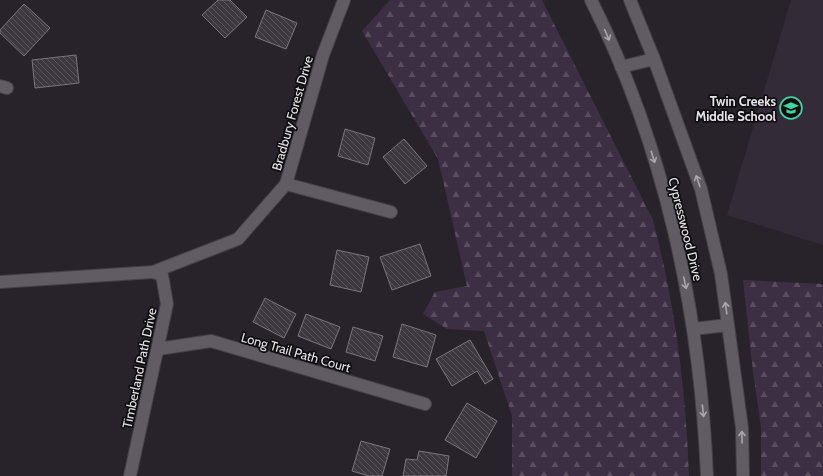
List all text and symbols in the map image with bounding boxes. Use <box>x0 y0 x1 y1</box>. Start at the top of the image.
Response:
one-way arrow <box>604 29 611 41</box>
street label: Bradbury Forest Drive <box>268 53 316 172</box>
place label: Twin Creeks Middle School <box>696 93 777 124</box>
school or university icon: Twin Creeks Middle School <box>778 95 804 121</box>
one-way arrow <box>650 150 657 163</box>
one-way arrow <box>694 175 701 188</box>
street label: Cypresswood Drive <box>665 176 707 283</box>
one-way arrow <box>682 276 690 289</box>
one-way arrow <box>722 302 730 315</box>
street label: Timberland Path Drive <box>118 306 160 430</box>
street label: Long Trail Path Court <box>239 329 353 375</box>
one-way arrow <box>700 404 707 417</box>
one-way arrow <box>738 431 746 444</box>

